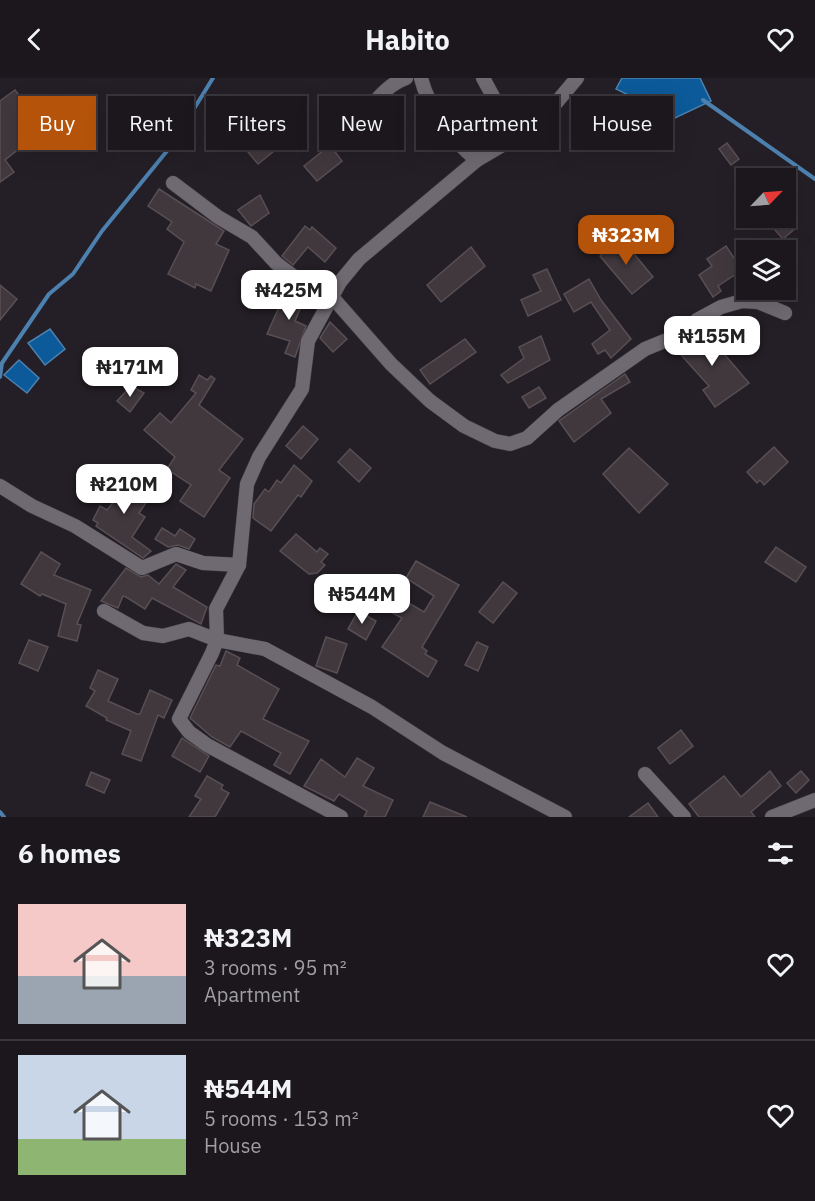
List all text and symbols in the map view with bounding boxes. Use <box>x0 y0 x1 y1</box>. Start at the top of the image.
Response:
text: Habito <box>365 22 450 57</box>
icon: back <box>18 23 51 56</box>
icon: heart <box>764 23 797 56</box>
chip: Buy <box>18 96 96 150</box>
chip: Rent <box>108 96 194 150</box>
chip: Filters <box>206 96 307 150</box>
chip: New <box>319 96 404 150</box>
chip: Apartment <box>416 96 559 150</box>
chip: House <box>571 96 673 150</box>
north arrow <box>736 168 796 228</box>
map controls <box>736 168 796 300</box>
pin: ₦323M <box>584 215 668 266</box>
text: ₦323M <box>592 221 660 248</box>
button: layers <box>736 240 796 300</box>
pin: ₦425M <box>247 270 331 321</box>
text: ₦425M <box>255 276 323 303</box>
pin: ₦155M <box>670 316 754 367</box>
text: ₦155M <box>678 322 746 349</box>
pin: ₦171M <box>88 347 172 398</box>
text: ₦171M <box>96 353 164 380</box>
pin: ₦210M <box>82 464 166 515</box>
text: ₦210M <box>90 470 158 497</box>
pin: ₦544M <box>320 574 404 625</box>
text: ₦544M <box>328 580 396 607</box>
text: 6 homes <box>18 836 121 870</box>
icon: filters <box>764 837 797 870</box>
text: ₦323M <box>204 920 292 954</box>
icon: home <box>66 928 138 1000</box>
icon: heart <box>764 948 797 981</box>
text: 3 rooms · 95 m² <box>204 954 347 981</box>
text: Apartment <box>204 981 300 1008</box>
text: ₦544M <box>204 1071 292 1105</box>
icon: home <box>66 1079 138 1151</box>
icon: heart <box>764 1099 797 1132</box>
text: 5 rooms · 153 m² <box>204 1105 359 1132</box>
text: House <box>204 1132 261 1159</box>

